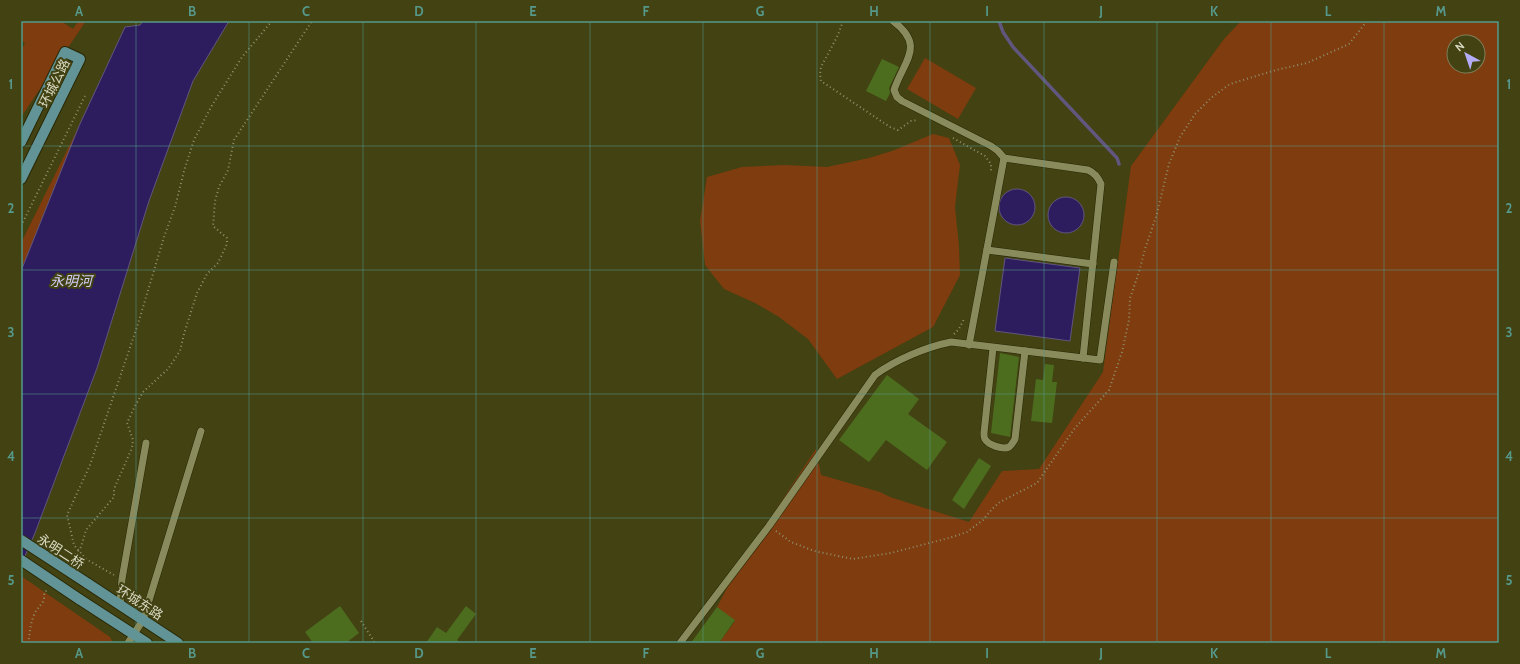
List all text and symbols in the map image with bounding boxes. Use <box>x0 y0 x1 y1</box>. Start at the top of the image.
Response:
text: A <box>75 3 84 19</box>
text: B <box>188 3 196 19</box>
text: C <box>302 3 310 19</box>
text: D <box>414 3 424 19</box>
text: E <box>529 3 537 19</box>
text: F <box>643 3 650 19</box>
text: G <box>756 3 765 19</box>
text: H <box>869 3 879 19</box>
text: I <box>985 3 989 19</box>
text: J <box>1098 3 1103 19</box>
text: K <box>1210 3 1219 19</box>
text: L <box>1325 3 1332 19</box>
text: M <box>1436 3 1447 19</box>
north arrow <box>1446 34 1486 74</box>
text: N <box>1452 38 1467 54</box>
street label: 环城公路 <box>35 56 73 110</box>
text: 1 <box>9 76 13 92</box>
text: 1 <box>1507 76 1511 92</box>
text: 2 <box>8 200 15 216</box>
text: 2 <box>1506 200 1513 216</box>
water label: 永明河 <box>50 272 95 290</box>
text: 3 <box>7 324 15 340</box>
text: 3 <box>1505 324 1513 340</box>
text: 4 <box>7 448 15 464</box>
text: 4 <box>1505 448 1513 464</box>
street label: 永明二桥 <box>35 530 87 572</box>
text: 5 <box>8 572 15 588</box>
text: 5 <box>1506 572 1513 588</box>
street label: 环城东路 <box>114 581 166 623</box>
text: A <box>75 645 84 661</box>
text: B <box>188 645 196 661</box>
text: C <box>302 645 310 661</box>
text: D <box>414 645 424 661</box>
text: E <box>529 645 537 661</box>
text: F <box>643 645 650 661</box>
text: G <box>756 645 765 661</box>
text: H <box>869 645 879 661</box>
text: I <box>985 645 989 661</box>
text: J <box>1098 645 1103 661</box>
text: K <box>1210 645 1219 661</box>
text: L <box>1325 645 1332 661</box>
text: M <box>1436 645 1447 661</box>

